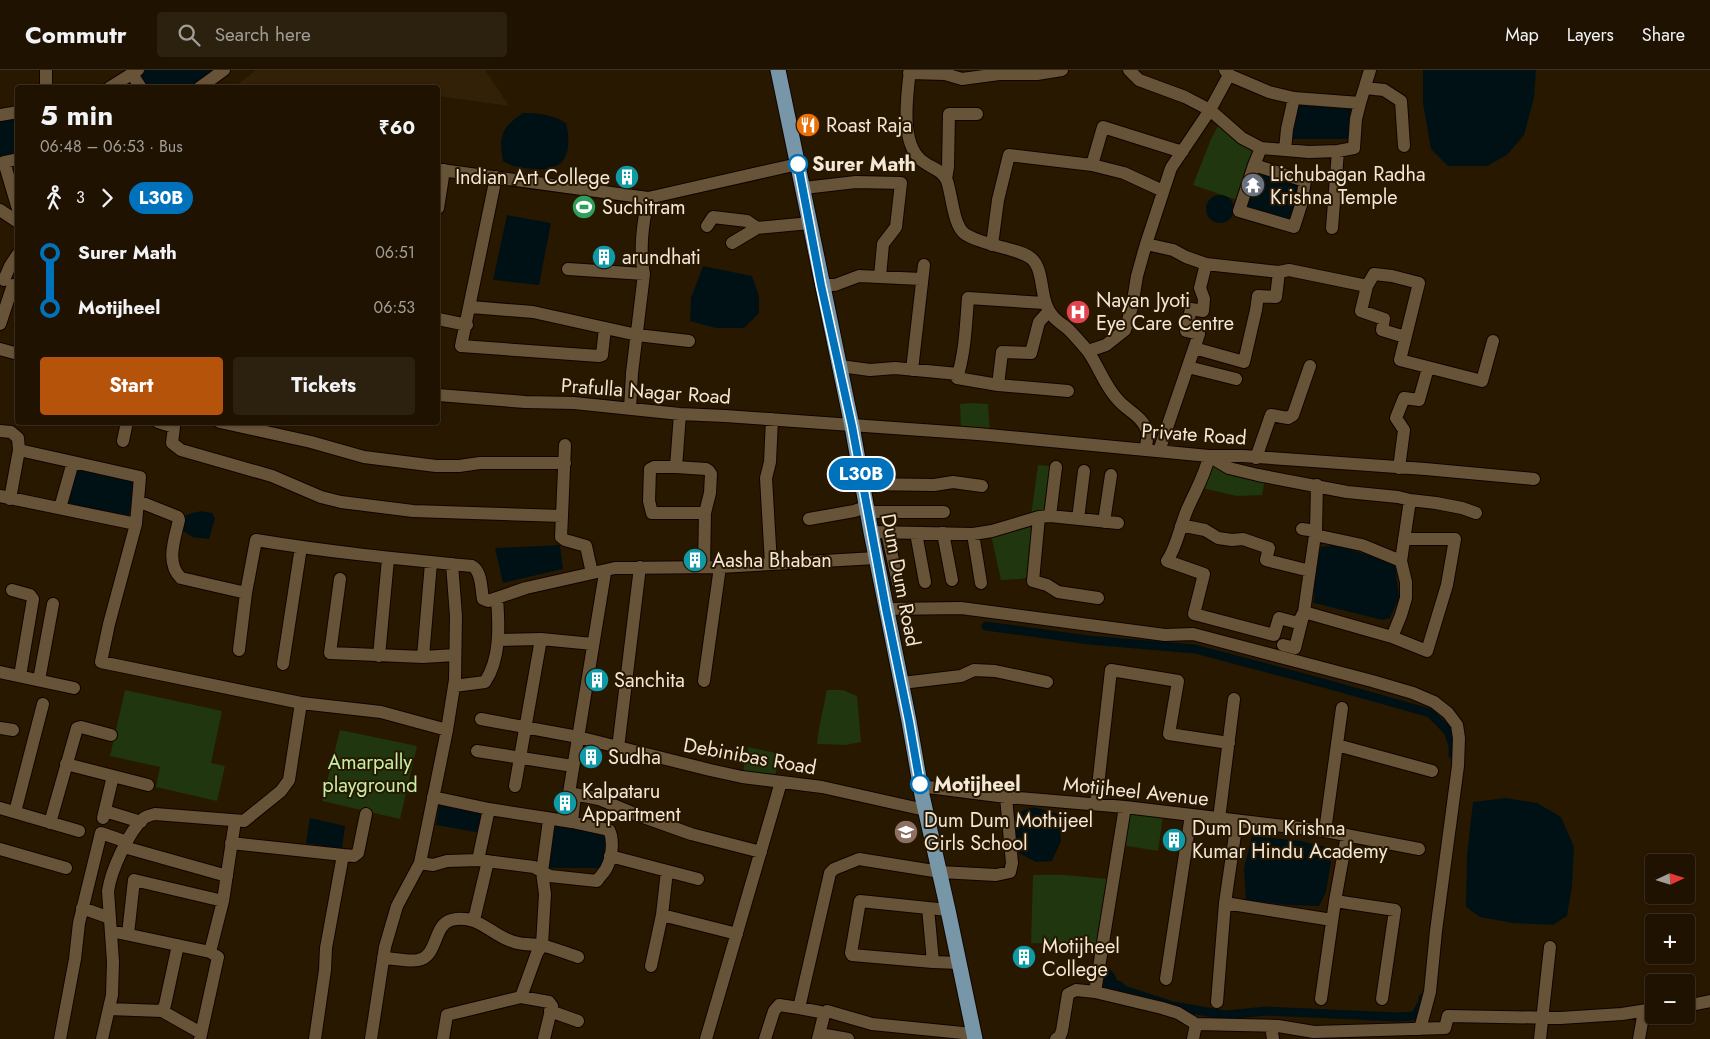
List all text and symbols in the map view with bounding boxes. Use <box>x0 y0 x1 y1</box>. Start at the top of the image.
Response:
search box <box>157 12 507 57</box>
text: Commutr <box>25 17 127 52</box>
icon: search <box>175 21 203 49</box>
text: Search here <box>215 21 311 48</box>
text: Map <box>1505 22 1539 48</box>
text: Layers <box>1567 22 1614 48</box>
text: Share <box>1642 22 1685 48</box>
text: 5 min <box>40 95 113 136</box>
place label: Roast Raja <box>826 111 912 140</box>
restaurant icon: Roast Raja <box>795 112 821 138</box>
text: ₹60 <box>379 114 415 141</box>
text: 06:48 – 06:53 · Bus <box>40 135 183 158</box>
place label: Surer Math <box>812 150 916 179</box>
marker: Surer Math <box>788 154 808 174</box>
place label: Lichubagan Radha Krishna Temple <box>1270 160 1426 212</box>
place label: Indian Art College <box>455 163 610 192</box>
building icon: Indian Art College <box>614 164 640 190</box>
temple icon: Lichubagan Radha Krishna Temple <box>1240 172 1266 198</box>
icon: walk <box>40 184 68 212</box>
icon: forward <box>93 184 121 212</box>
text: L30B <box>139 185 183 211</box>
text: 3 <box>76 186 85 209</box>
place label: Suchitram <box>602 193 686 222</box>
sports icon: Suchitram <box>571 194 597 220</box>
text: Surer Math <box>78 239 177 266</box>
text: 06:51 <box>375 241 415 264</box>
place label: arundhati <box>622 243 701 272</box>
building icon: arundhati <box>591 244 617 270</box>
place label: Nayan Jyoti Eye Care Centre <box>1096 286 1234 338</box>
text: Motijheel <box>78 294 160 321</box>
text: 06:53 <box>374 296 415 319</box>
hospital icon: Nayan Jyoti Eye Care Centre <box>1065 299 1091 325</box>
button: Start <box>40 357 223 415</box>
button: Tickets <box>233 357 415 415</box>
street label: Prafulla Nagar Road <box>560 371 732 412</box>
street label: Private Road <box>1140 416 1247 453</box>
line badge: L30B <box>826 458 896 490</box>
text: L30B <box>839 461 883 487</box>
street label: Dum Dum Road <box>873 511 928 649</box>
place label: Aasha Bhaban <box>712 546 832 575</box>
building icon: Aasha Bhaban <box>682 547 708 573</box>
place label: Sanchita <box>614 666 685 695</box>
building icon: Sanchita <box>584 667 610 693</box>
street label: Debinibas Road <box>681 731 819 782</box>
place label: Sudha <box>608 743 661 772</box>
building icon: Sudha <box>578 744 604 770</box>
park label: Amarpally playground <box>322 748 418 800</box>
street label: Motijheel Avenue <box>1062 769 1210 814</box>
place label: Motijheel <box>934 770 1021 799</box>
marker: Motijheel <box>910 774 930 794</box>
place label: Kalpataru Appartment <box>582 777 681 829</box>
building icon: Kalpataru Appartment <box>552 790 578 816</box>
place label: Dum Dum Mothijeel Girls School <box>924 806 1093 858</box>
place label: Dum Dum Krishna Kumar Hindu Academy <box>1192 814 1388 866</box>
school or university icon: Dum Dum Mothijeel Girls School <box>893 819 919 845</box>
building icon: Dum Dum Krishna Kumar Hindu Academy <box>1161 827 1187 853</box>
north arrow <box>1645 854 1695 904</box>
map controls <box>1645 854 1695 1024</box>
button: + <box>1645 914 1695 964</box>
place label: Motijheel College <box>1042 932 1120 984</box>
building icon: Motijheel College <box>1011 944 1037 970</box>
button: − <box>1645 974 1695 1024</box>

